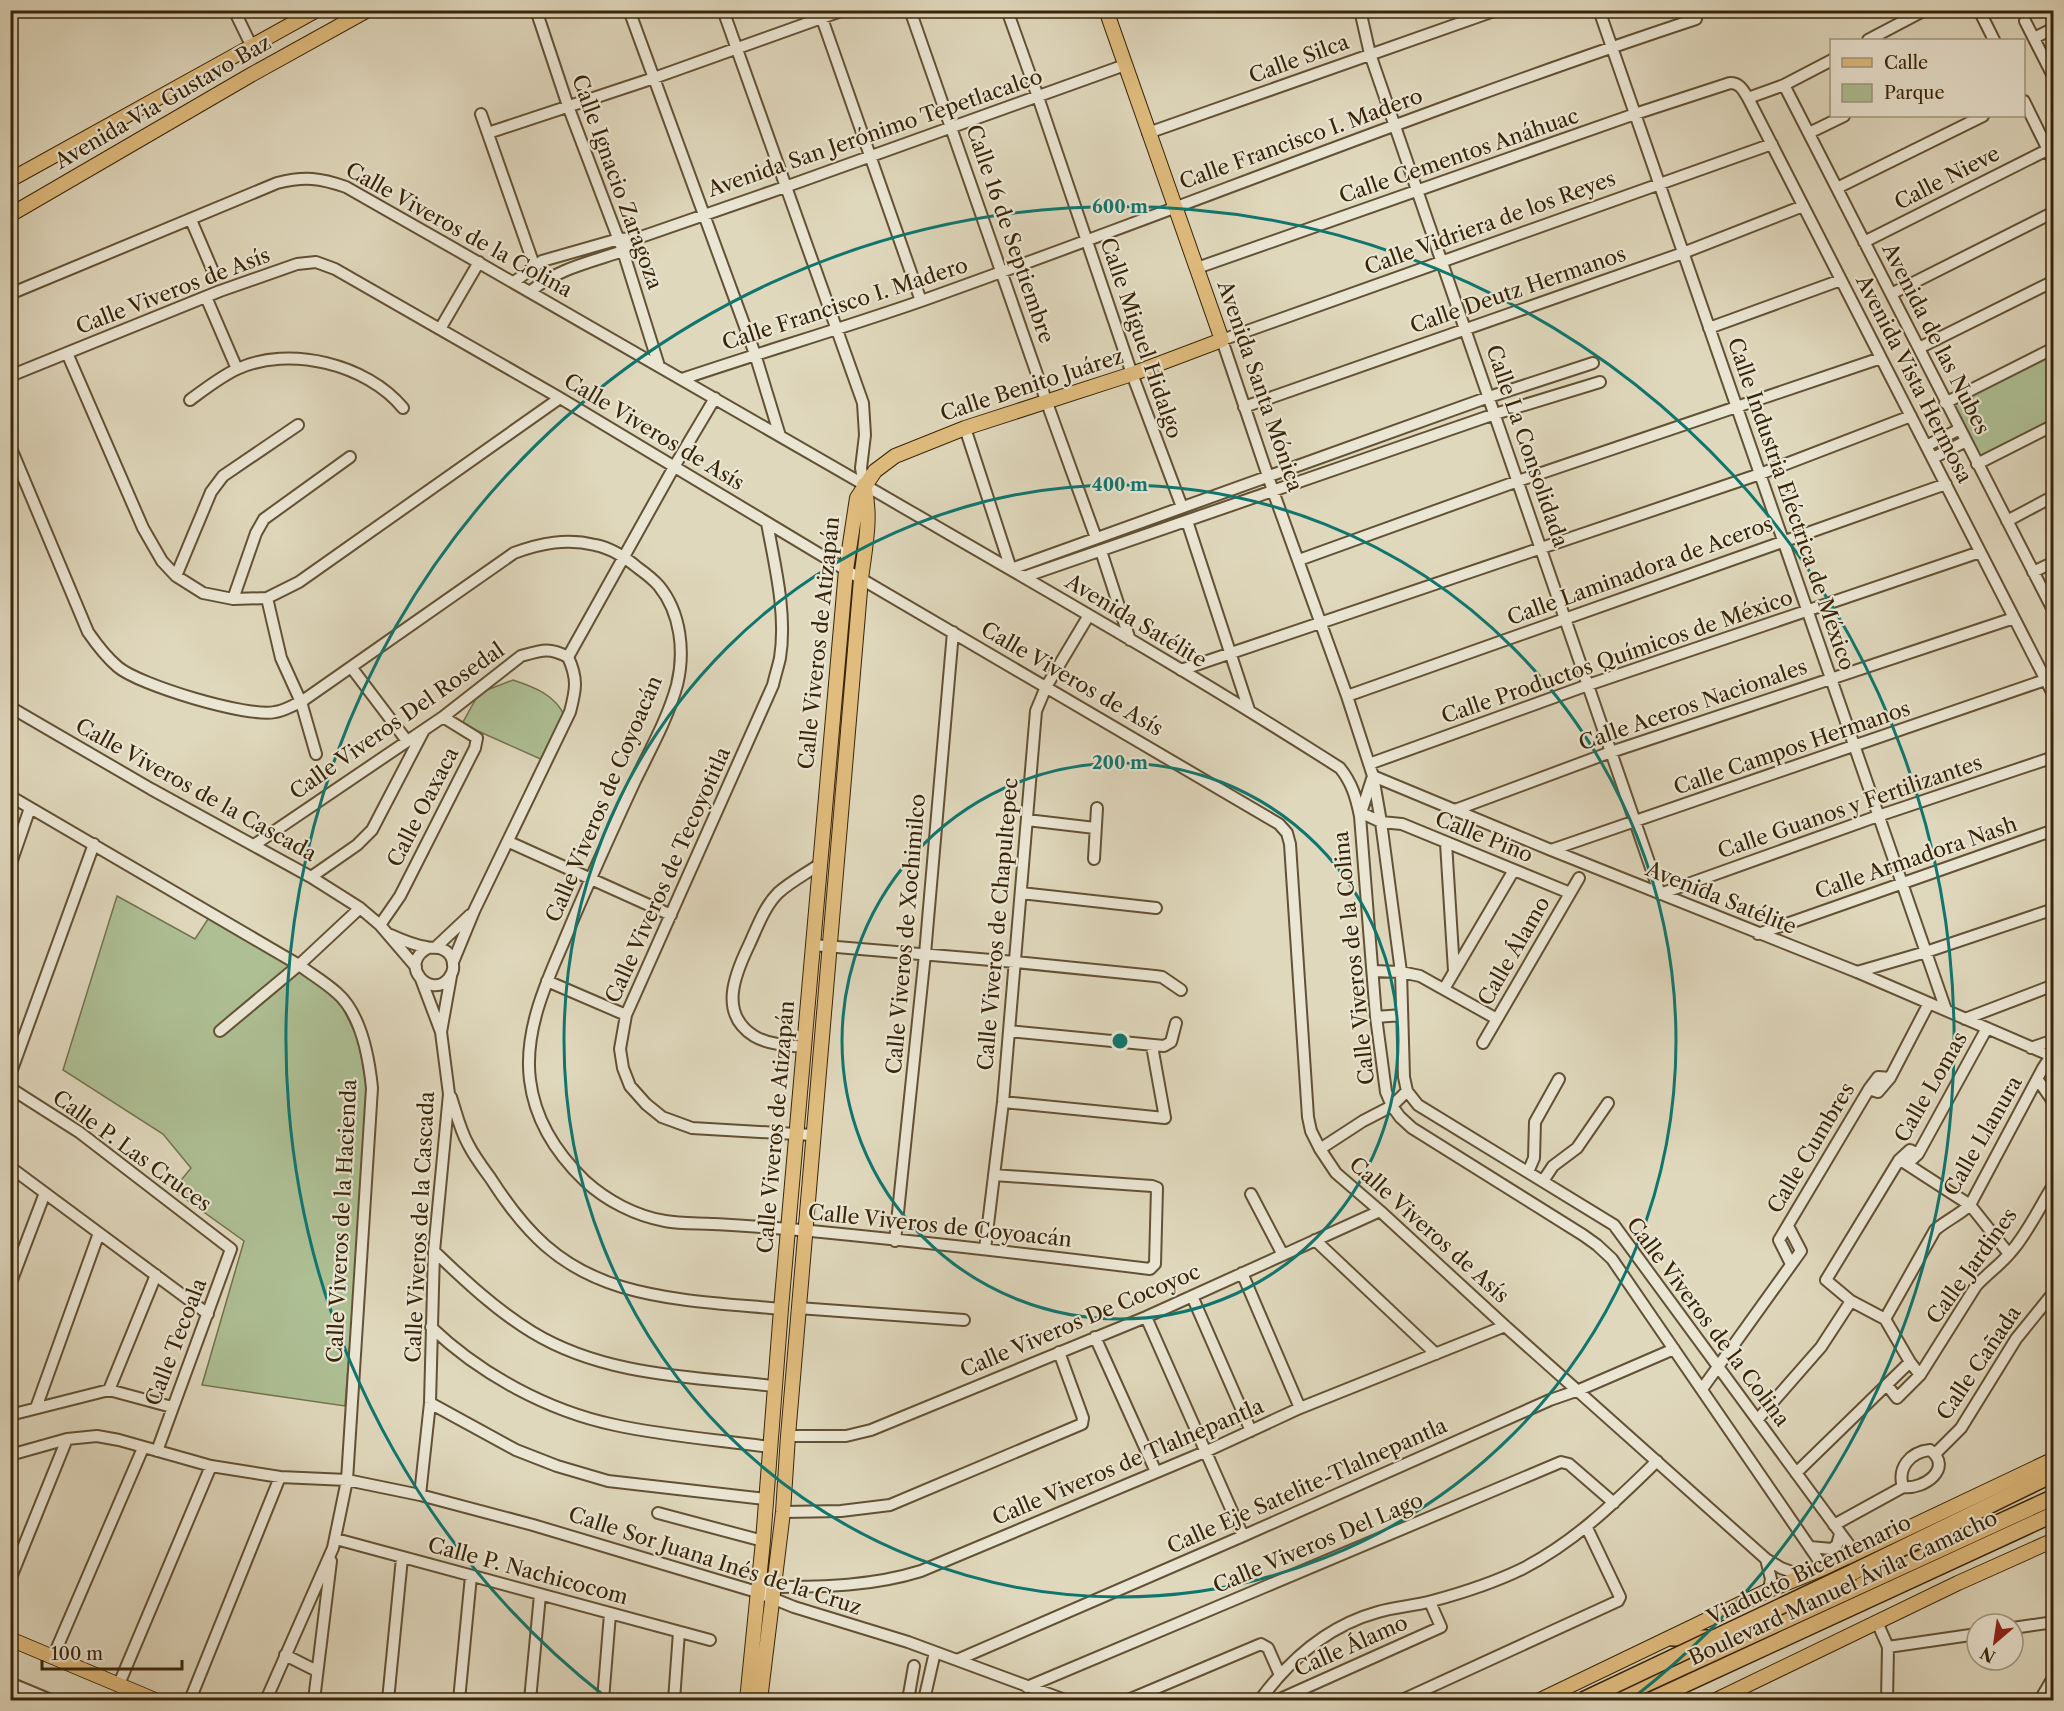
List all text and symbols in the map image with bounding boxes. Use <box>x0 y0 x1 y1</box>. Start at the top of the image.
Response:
street label: Avenida Via Gustavo Baz <box>49 29 275 174</box>
street label: Calle Silca <box>1245 29 1353 88</box>
legend <box>1830 39 2025 117</box>
text: Calle <box>1884 52 1928 74</box>
street label: Avenida San Jerónimo Tepetlacalco <box>703 63 1046 202</box>
street label: Calle Ignacio Zaragoza <box>567 71 668 294</box>
text: Parque <box>1884 82 1945 104</box>
street label: Calle Francisco I. Madero <box>1176 83 1426 194</box>
street label: Calle Cementos Anáhuac <box>1336 103 1582 208</box>
street label: Calle 16 de Septiembre <box>961 121 1060 346</box>
street label: Calle Nieve <box>1890 140 2003 215</box>
street label: Calle Viveros de la Colina <box>342 157 578 303</box>
street label: Calle Vidriera de los Reyes <box>1361 165 1619 280</box>
text: 600 m <box>1092 196 1148 218</box>
street label: Calle Miguel Hidalgo <box>1095 234 1188 441</box>
street label: Avenida de las Nubes <box>1877 238 1996 439</box>
street label: Calle Deutz Hermanos <box>1407 241 1629 338</box>
street label: Calle Viveros de Asís <box>72 242 273 339</box>
street label: Calle Francisco I. Madero <box>719 252 971 355</box>
street label: Avenida Vista Hermosa <box>1851 270 1978 488</box>
street label: Avenida Santa Mónica <box>1212 276 1309 495</box>
street label: Calle Industria Eléctrica de México <box>1723 334 1860 673</box>
street label: Calle La Consolidada <box>1481 342 1574 551</box>
street label: Calle Benito Juárez <box>937 343 1127 426</box>
street label: Calle Viveros de Asís <box>560 368 749 495</box>
text: 400 m <box>1092 474 1148 496</box>
street label: Calle Laminadora de Aceros <box>1504 511 1776 630</box>
street label: Calle Viveros de Atizapán <box>793 515 844 770</box>
street label: Avenida Satélite <box>1060 568 1211 673</box>
street label: Calle Productos Químicos de México <box>1438 584 1796 729</box>
street label: Calle Viveros de Asís <box>977 616 1168 741</box>
street label: Calle Viveros Del Rosedal <box>285 637 509 804</box>
street label: Calle Aceros Nacionales <box>1575 654 1810 755</box>
street label: Calle Viveros de Coyoacán <box>540 672 667 926</box>
street label: Calle Campos Hermanos <box>1670 695 1913 800</box>
street label: Calle Viveros de la Cascada <box>71 713 322 867</box>
street label: Calle Oaxaca <box>382 742 464 871</box>
street label: Calle Viveros de Tecoyotitla <box>600 742 736 1007</box>
street label: Calle Guanos y Fertilizantes <box>1714 749 1985 864</box>
text: 200 m <box>1092 752 1148 774</box>
street label: Calle Viveros de Chapultepec <box>972 776 1023 1071</box>
street label: Calle Viveros de Xochimilco <box>881 793 930 1075</box>
street label: Calle Pino <box>1432 806 1537 867</box>
street label: Calle Armadora Nash <box>1811 811 2020 904</box>
street label: Calle Viveros de la Colina <box>1328 829 1379 1086</box>
street label: Avenida Satélite <box>1641 856 1800 939</box>
street label: Calle Álamo <box>1472 892 1555 1010</box>
street label: Calle Viveros de Atizapán <box>752 999 799 1254</box>
street label: Calle Lomas <box>1889 1027 1972 1146</box>
centre of rings <box>1110 1031 1130 1051</box>
street label: Calle Llanura <box>1938 1071 2027 1200</box>
street label: Calle Viveros de la Hacienda <box>322 1077 361 1364</box>
street label: Calle Cumbres <box>1762 1078 1859 1218</box>
street label: Calle P. Las Cruces <box>48 1085 216 1217</box>
street label: Calle Viveros de la Cascada <box>400 1090 439 1363</box>
street label: Calle Viveros de Asís <box>1344 1151 1514 1308</box>
street label: Calle Viveros de Coyoacán <box>807 1199 1073 1252</box>
street label: Calle Jardines <box>1921 1203 2022 1329</box>
street label: Calle Viveros de la Colina <box>1622 1212 1796 1432</box>
street label: Calle Viveros De Cocoyoc <box>956 1259 1203 1382</box>
street label: Calle Tecoala <box>140 1274 212 1409</box>
street label: Calle Cañada <box>1931 1300 2026 1425</box>
street label: Calle Viveros de Tlalnepantla <box>989 1393 1268 1530</box>
street label: Calle Eje Satelite-Tlalnepantla <box>1163 1412 1451 1559</box>
street label: Calle Viveros Del Lago <box>1209 1487 1427 1598</box>
street label: Calle Sor Juana Inés de la Cruz <box>566 1501 865 1620</box>
street label: Boulevard Manuel Ávila Camacho <box>1685 1505 2001 1670</box>
street label: Viaducto Bicentenario <box>1702 1509 1915 1630</box>
street label: Calle P. Nachicocom <box>425 1532 631 1609</box>
street label: Calle Álamo <box>1290 1609 1411 1682</box>
north arrow <box>1965 1612 2025 1672</box>
scale bar <box>42 1633 182 1671</box>
text: 100 m <box>51 1643 103 1665</box>
text: N <box>1977 1643 1999 1667</box>

